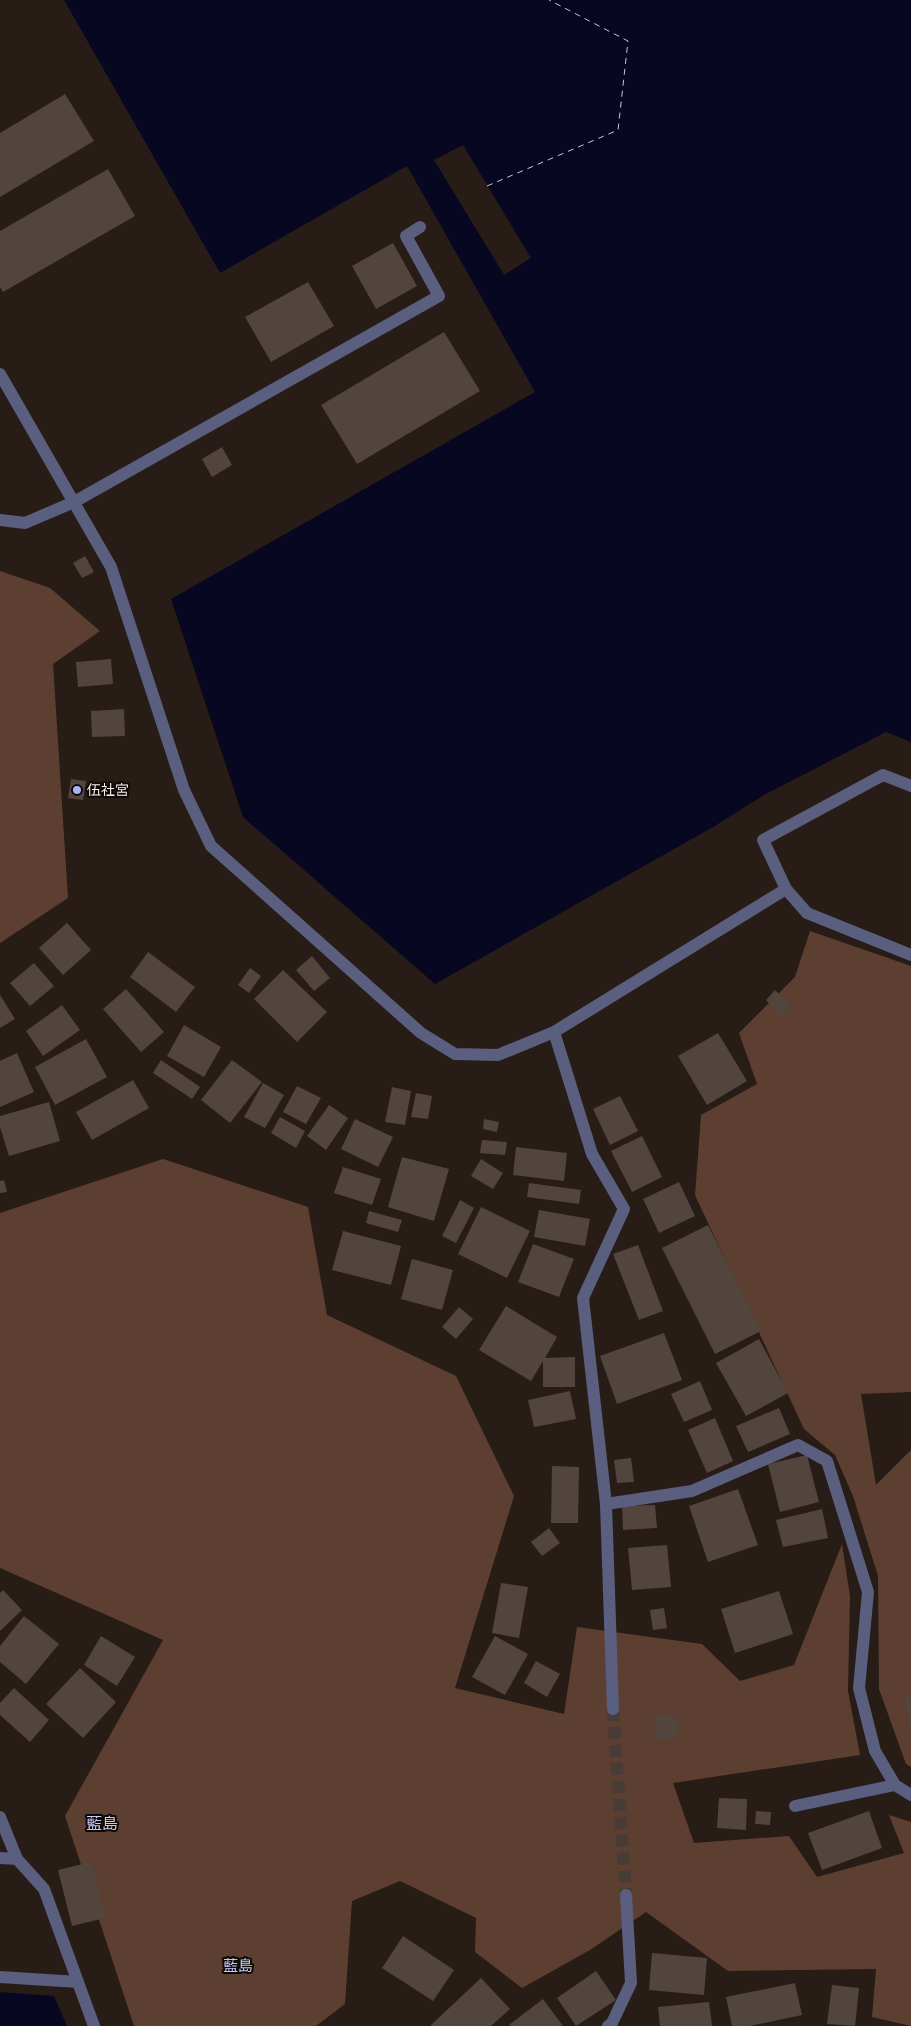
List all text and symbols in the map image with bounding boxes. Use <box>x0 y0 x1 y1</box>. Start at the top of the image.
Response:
place label: 伍社宮 <box>87 782 129 798</box>
marker: 伍社宮 <box>71 784 83 796</box>
district label: 藍島 <box>86 1814 118 1833</box>
district label: 藍島 <box>223 1957 253 1975</box>

